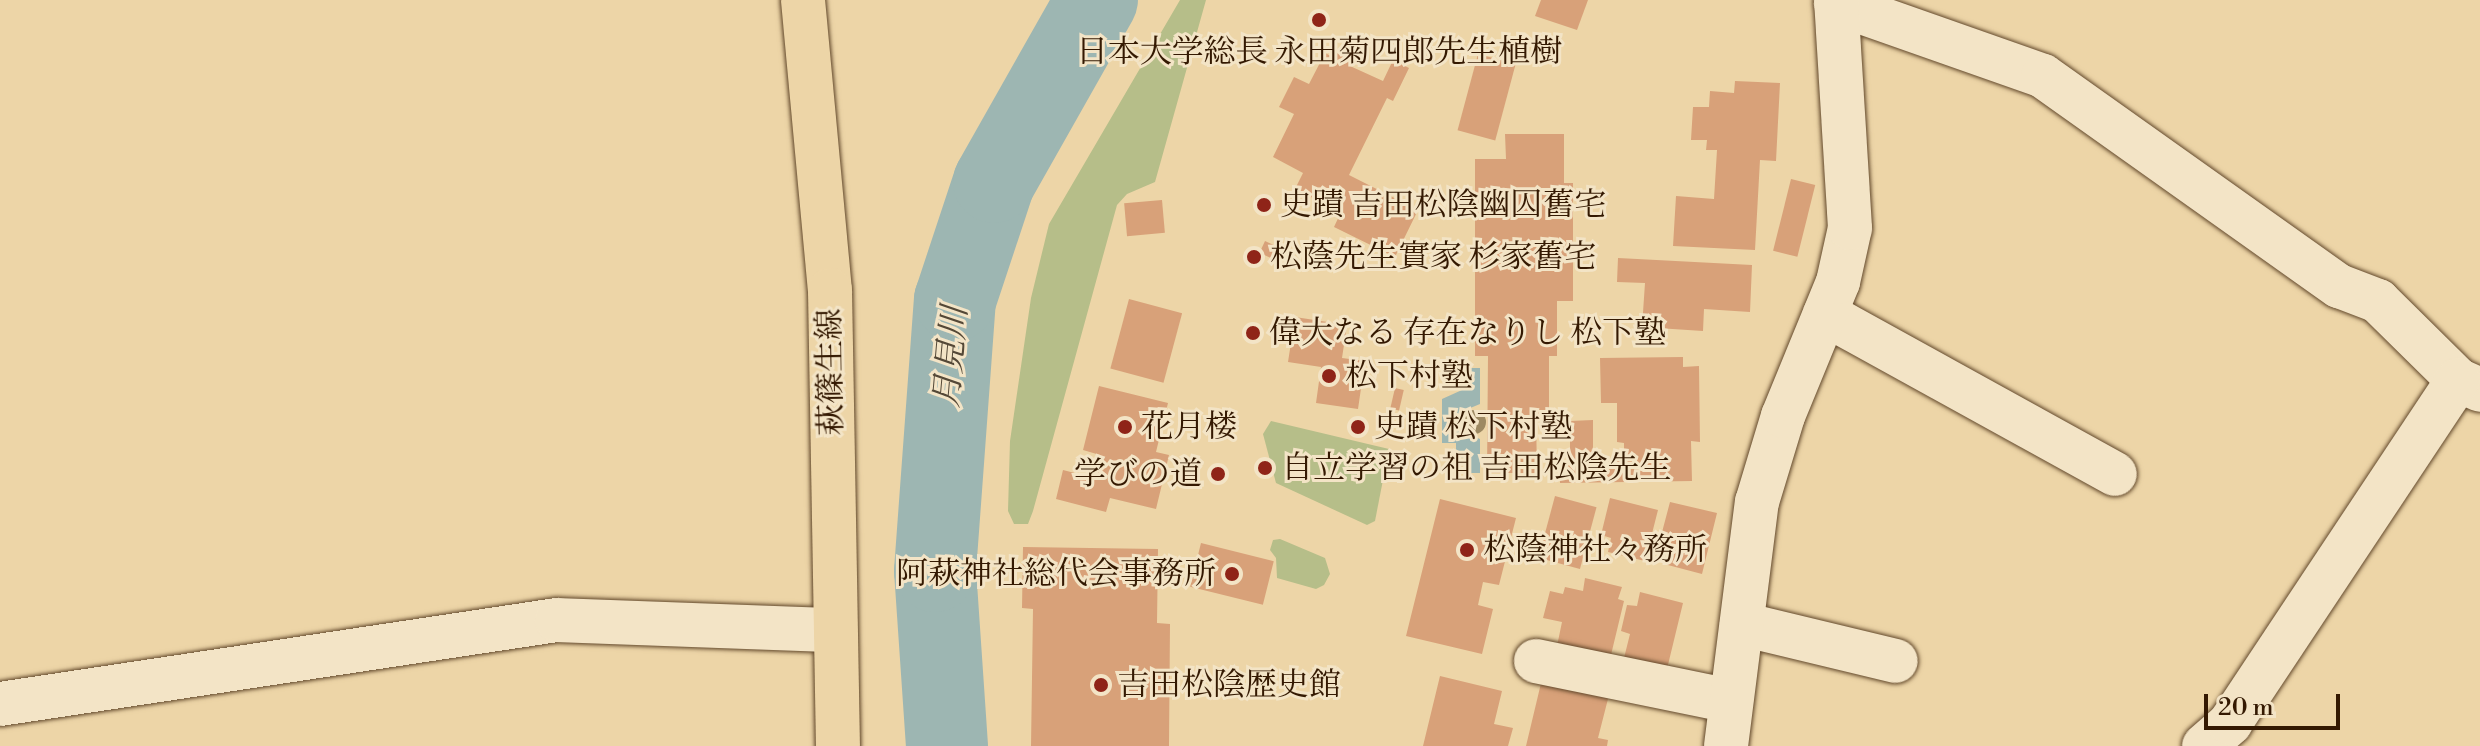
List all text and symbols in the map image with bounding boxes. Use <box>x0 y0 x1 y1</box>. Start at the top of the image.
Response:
marker: 日本大学総長 永田菊四郎先生植樹 <box>1310 11 1328 29</box>
place label: 日本大学総長 永田菊四郎先生植樹 <box>1076 33 1562 71</box>
place label: 史蹟 吉田松陰幽囚舊宅 <box>1280 186 1607 224</box>
marker: 史蹟 吉田松陰幽囚舊宅 <box>1255 196 1273 214</box>
place label: 松蔭先生實家 杉家舊宅 <box>1270 238 1597 276</box>
marker: 松蔭先生實家 杉家舊宅 <box>1245 248 1263 266</box>
water label: 月見川 <box>927 304 977 410</box>
street label: 萩篠生線 <box>811 308 851 436</box>
place label: 偉大なる 存在なりし 松下塾 <box>1269 314 1666 352</box>
marker: 偉大なる 存在なりし 松下塾 <box>1244 324 1262 342</box>
place label: 松下村塾 <box>1345 357 1473 395</box>
marker: 松下村塾 <box>1320 367 1338 385</box>
place label: 花月楼 <box>1141 408 1237 446</box>
place label: 史蹟 松下村塾 <box>1374 408 1573 446</box>
marker: 花月楼 <box>1116 418 1134 436</box>
marker: 史蹟 松下村塾 <box>1349 418 1367 436</box>
place label: 自立学習の祖 吉田松陰先生 <box>1281 449 1672 487</box>
place label: 学びの道 <box>1074 455 1202 493</box>
marker: 自立学習の祖 吉田松陰先生 <box>1256 459 1274 477</box>
marker: 学びの道 <box>1209 465 1227 483</box>
place label: 松蔭神社々務所 <box>1483 531 1707 569</box>
marker: 松蔭神社々務所 <box>1458 541 1476 559</box>
place label: 阿萩神社総代会事務所 <box>896 555 1216 593</box>
marker: 阿萩神社総代会事務所 <box>1223 565 1241 583</box>
place label: 吉田松陰歴史館 <box>1117 666 1341 704</box>
marker: 吉田松陰歴史館 <box>1092 676 1110 694</box>
scale bar <box>2208 678 2344 728</box>
text: 20 m <box>2218 693 2274 723</box>

